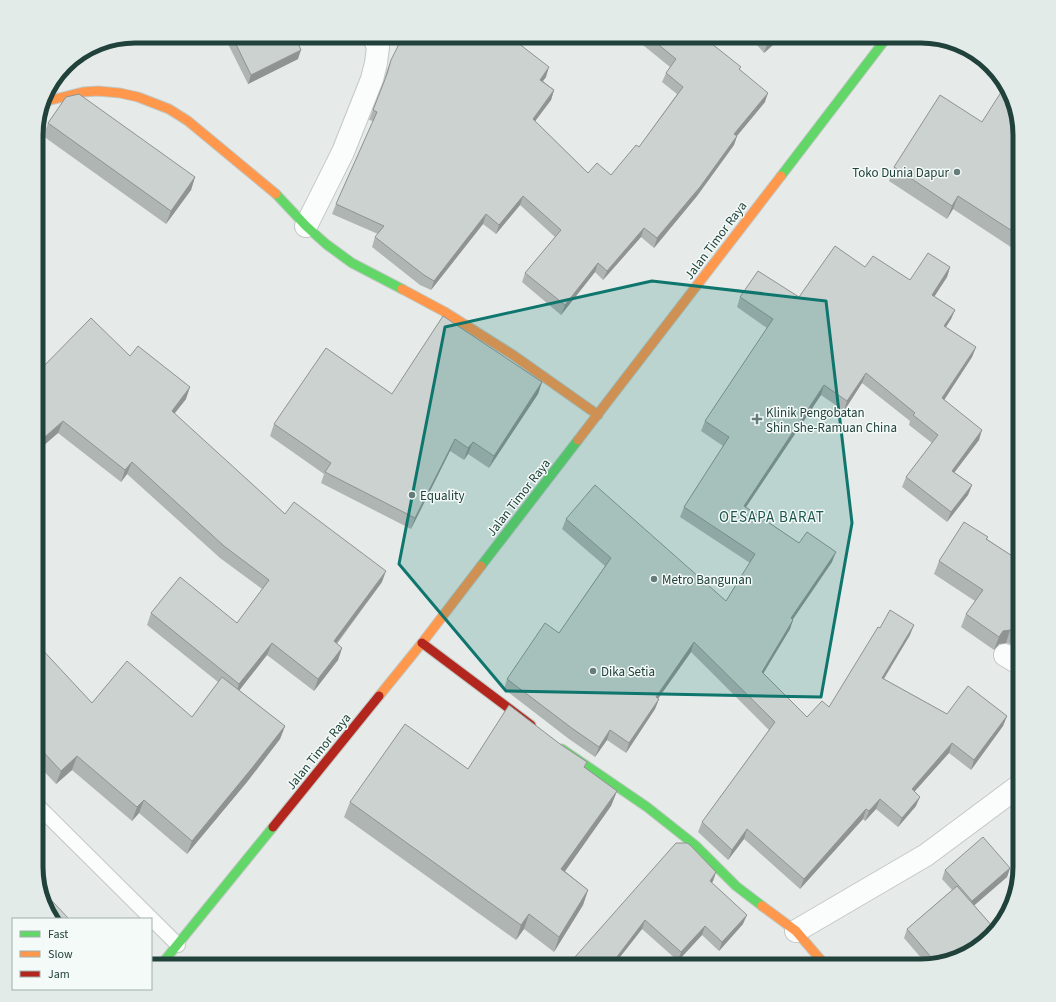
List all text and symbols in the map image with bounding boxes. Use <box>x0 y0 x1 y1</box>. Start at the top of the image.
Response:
place label: Toko Dunia Dapur <box>852 164 949 182</box>
marker: Toko Dunia Dapur <box>952 167 962 177</box>
street label: Jalan Timor Raya <box>680 198 751 283</box>
place label: Klinik Pengobatan Shin She-Ramuan China <box>766 404 897 437</box>
marker: Klinik Pengobatan Shin She-Ramuan China <box>751 413 763 425</box>
street label: Jalan Timor Raya <box>483 455 555 540</box>
place label: Equality <box>420 487 465 505</box>
marker: Equality <box>407 490 417 500</box>
district label: OESAPA BARAT <box>719 507 825 528</box>
place label: Metro Bangunan <box>662 571 752 589</box>
marker: Metro Bangunan <box>649 574 659 584</box>
place label: Dika Setia <box>601 663 655 681</box>
marker: Dika Setia <box>588 666 598 676</box>
street label: Jalan Timor Raya <box>282 710 355 794</box>
legend <box>12 918 152 990</box>
text: Fast <box>48 926 68 943</box>
text: Slow <box>48 946 73 963</box>
text: Jam <box>48 966 70 983</box>

